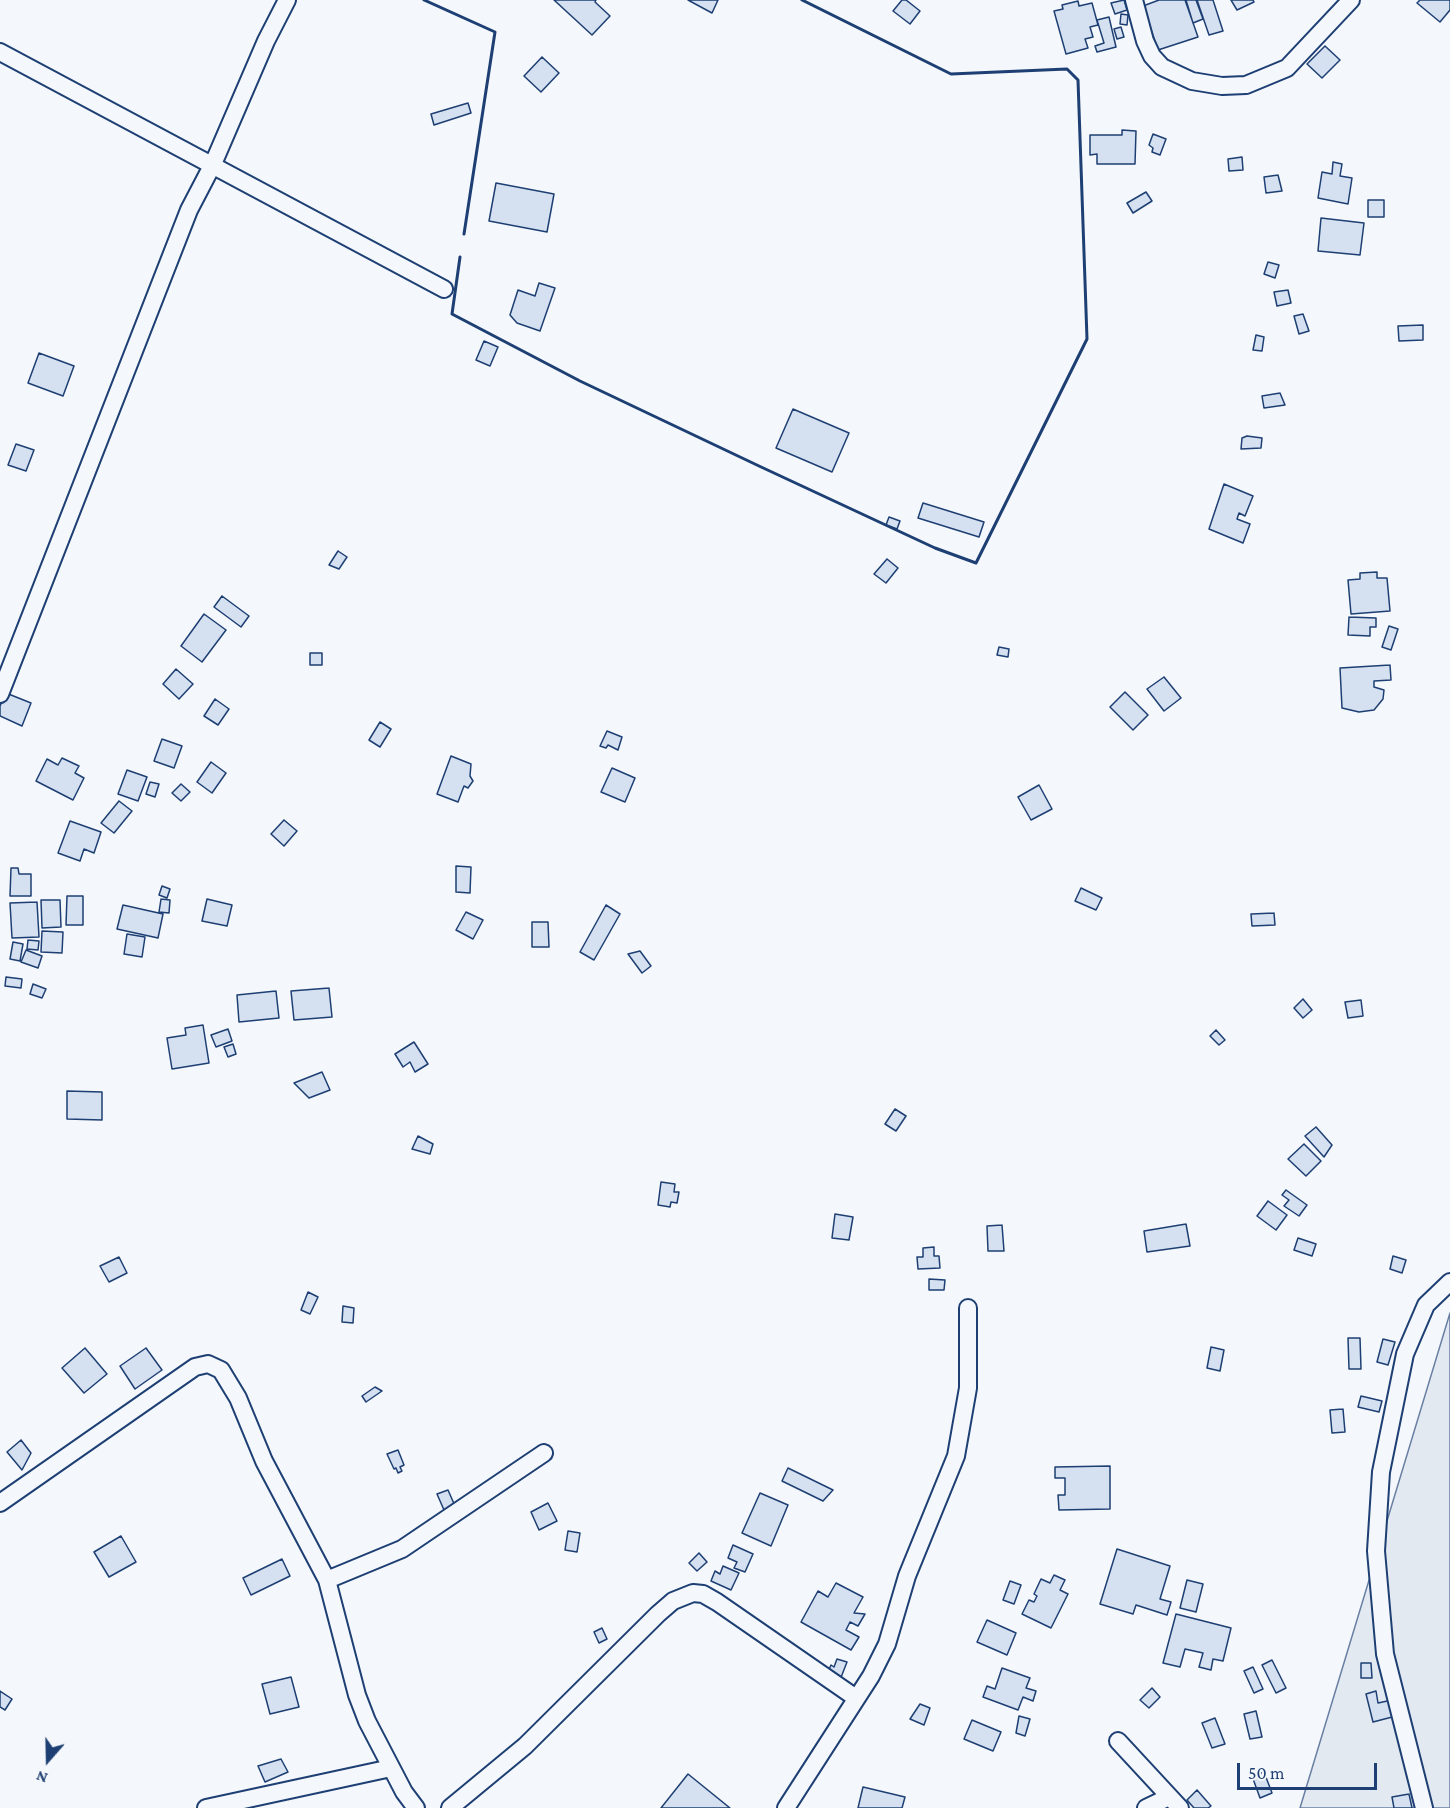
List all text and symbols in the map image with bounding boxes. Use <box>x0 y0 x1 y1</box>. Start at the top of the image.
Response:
north arrow <box>18 1730 78 1790</box>
scale bar <box>1240 1751 1380 1789</box>
text: 50 m <box>1248 1763 1285 1783</box>
text: N <box>34 1768 50 1787</box>

